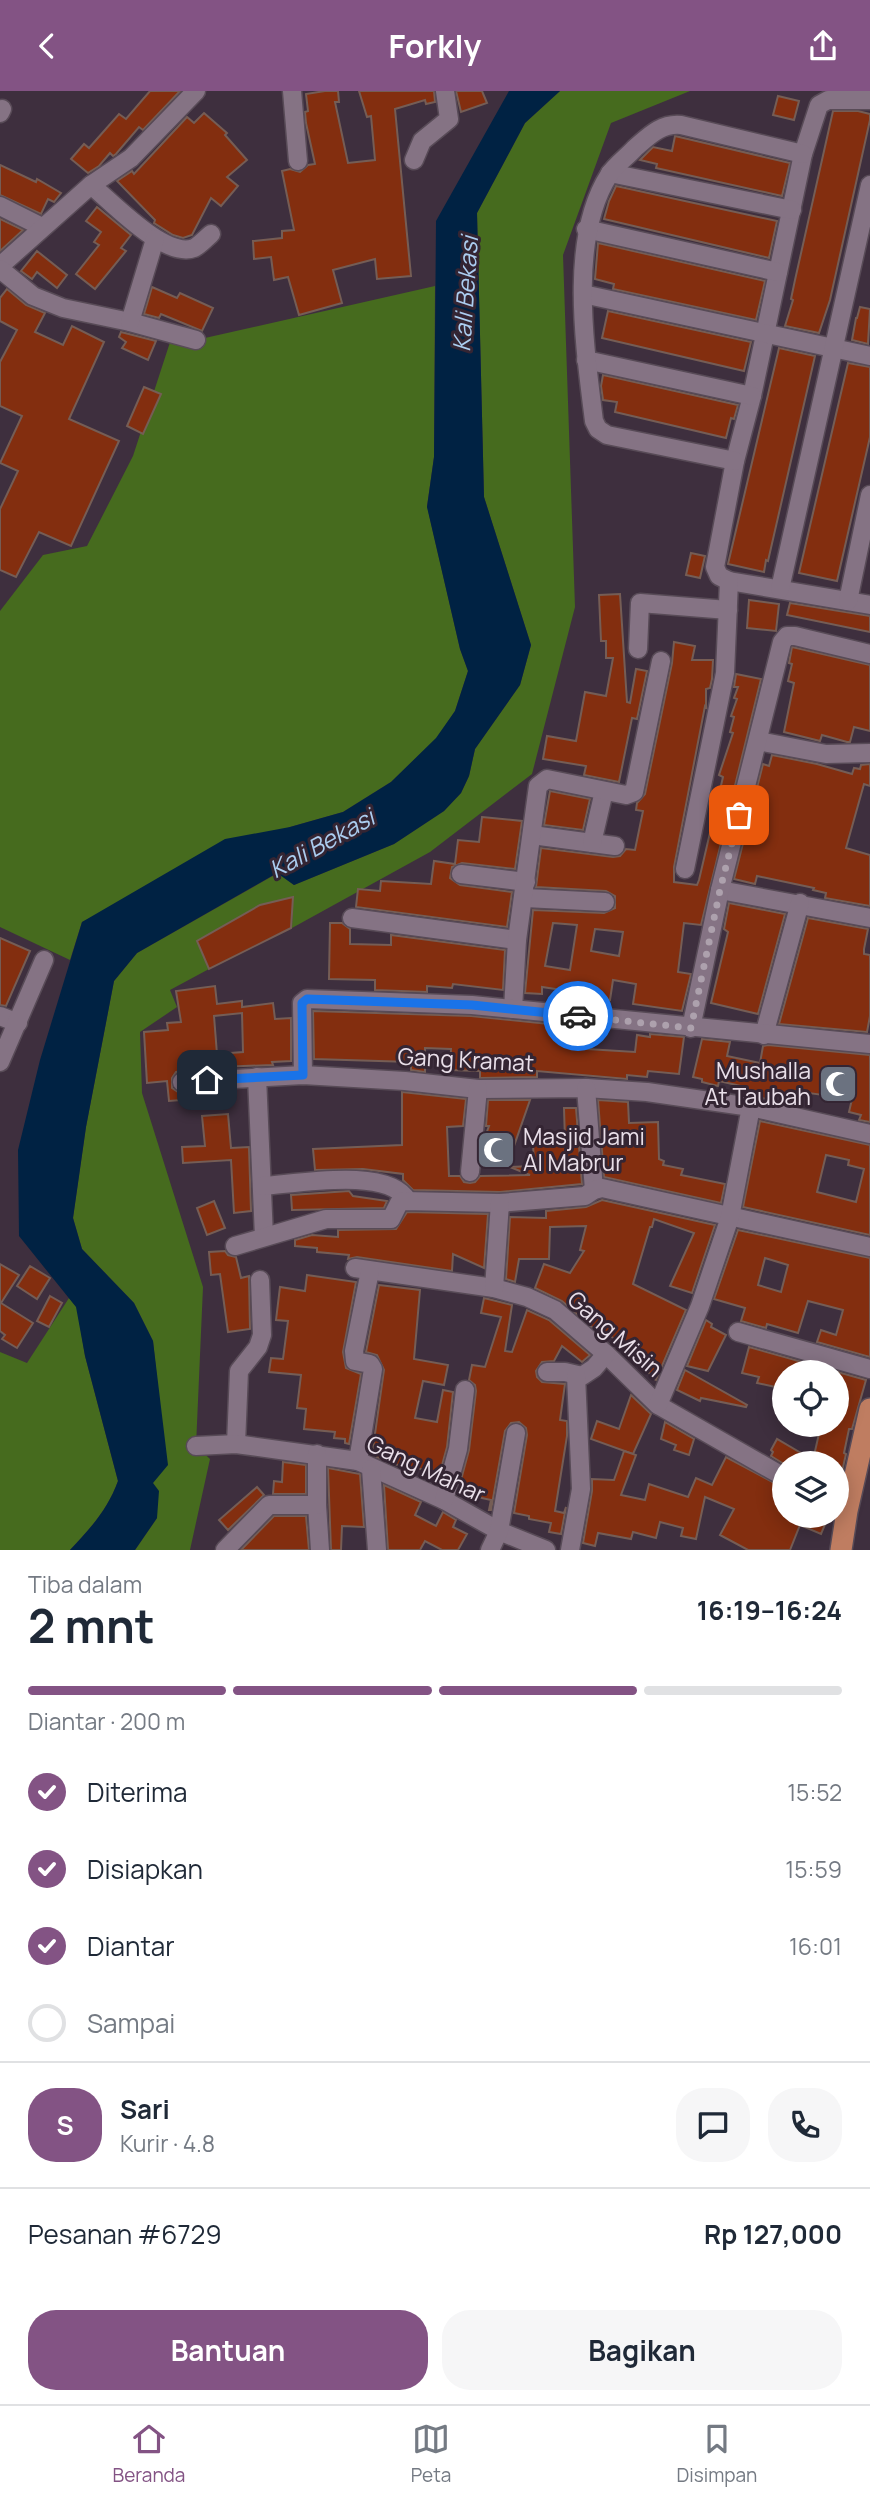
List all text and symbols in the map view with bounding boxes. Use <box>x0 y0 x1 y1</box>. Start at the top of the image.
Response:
text: Forkly <box>389 24 481 68</box>
icon: back <box>28 27 66 65</box>
icon: share <box>804 27 842 65</box>
water label: Kali Bekasi <box>444 232 485 353</box>
pin <box>709 785 769 845</box>
icon: bag <box>720 796 758 834</box>
water label: Kali Bekasi <box>263 799 383 885</box>
courier <box>543 981 613 1051</box>
icon: car <box>559 997 597 1035</box>
street label: Gang Kramat <box>397 1039 535 1079</box>
pin <box>177 1050 237 1110</box>
place label: Mushalla At Taubah <box>704 1054 811 1112</box>
icon: home <box>188 1061 226 1099</box>
mosque icon: Mushalla At Taubah <box>817 1063 859 1105</box>
place label: Masjid Jami Al Mabrur <box>523 1120 645 1178</box>
mosque icon: Masjid Jami Al Mabrur <box>475 1129 517 1171</box>
street label: Gang Misin <box>561 1283 670 1384</box>
map controls <box>772 1360 849 1528</box>
button: locate <box>772 1360 849 1437</box>
street label: Gang Mahar <box>362 1427 491 1510</box>
button: layers <box>772 1451 849 1528</box>
text: Tiba dalam <box>28 1568 142 1600</box>
text: 16:19–16:24 <box>697 1592 842 1628</box>
text: 2 mnt <box>28 1594 155 1657</box>
text: Diantar · 200 m <box>28 1705 185 1737</box>
icon: check <box>28 1773 66 1811</box>
text: Diterima <box>87 1774 188 1810</box>
text: 15:52 <box>787 1776 842 1808</box>
icon: check <box>28 1850 66 1888</box>
text: Disiapkan <box>87 1851 203 1887</box>
text: 15:59 <box>785 1853 842 1885</box>
icon: check <box>28 1927 66 1965</box>
text: Diantar <box>87 1928 175 1964</box>
text: 16:01 <box>789 1930 842 1962</box>
text: Sampai <box>87 2005 175 2041</box>
button: chat <box>676 2088 750 2162</box>
button: phone <box>768 2088 842 2162</box>
text: Sari <box>120 2091 170 2127</box>
text: S <box>56 2107 74 2143</box>
text: Kurir · 4.8 <box>120 2127 215 2159</box>
text: Pesanan #6729 <box>28 2216 222 2252</box>
text: Rp 127,000 <box>704 2216 842 2252</box>
button: Bantuan <box>28 2310 428 2390</box>
button: Bagikan <box>442 2310 842 2390</box>
tab: Beranda <box>113 2420 185 2488</box>
tab: Peta <box>411 2420 451 2488</box>
tab: Disimpan <box>677 2420 757 2488</box>

